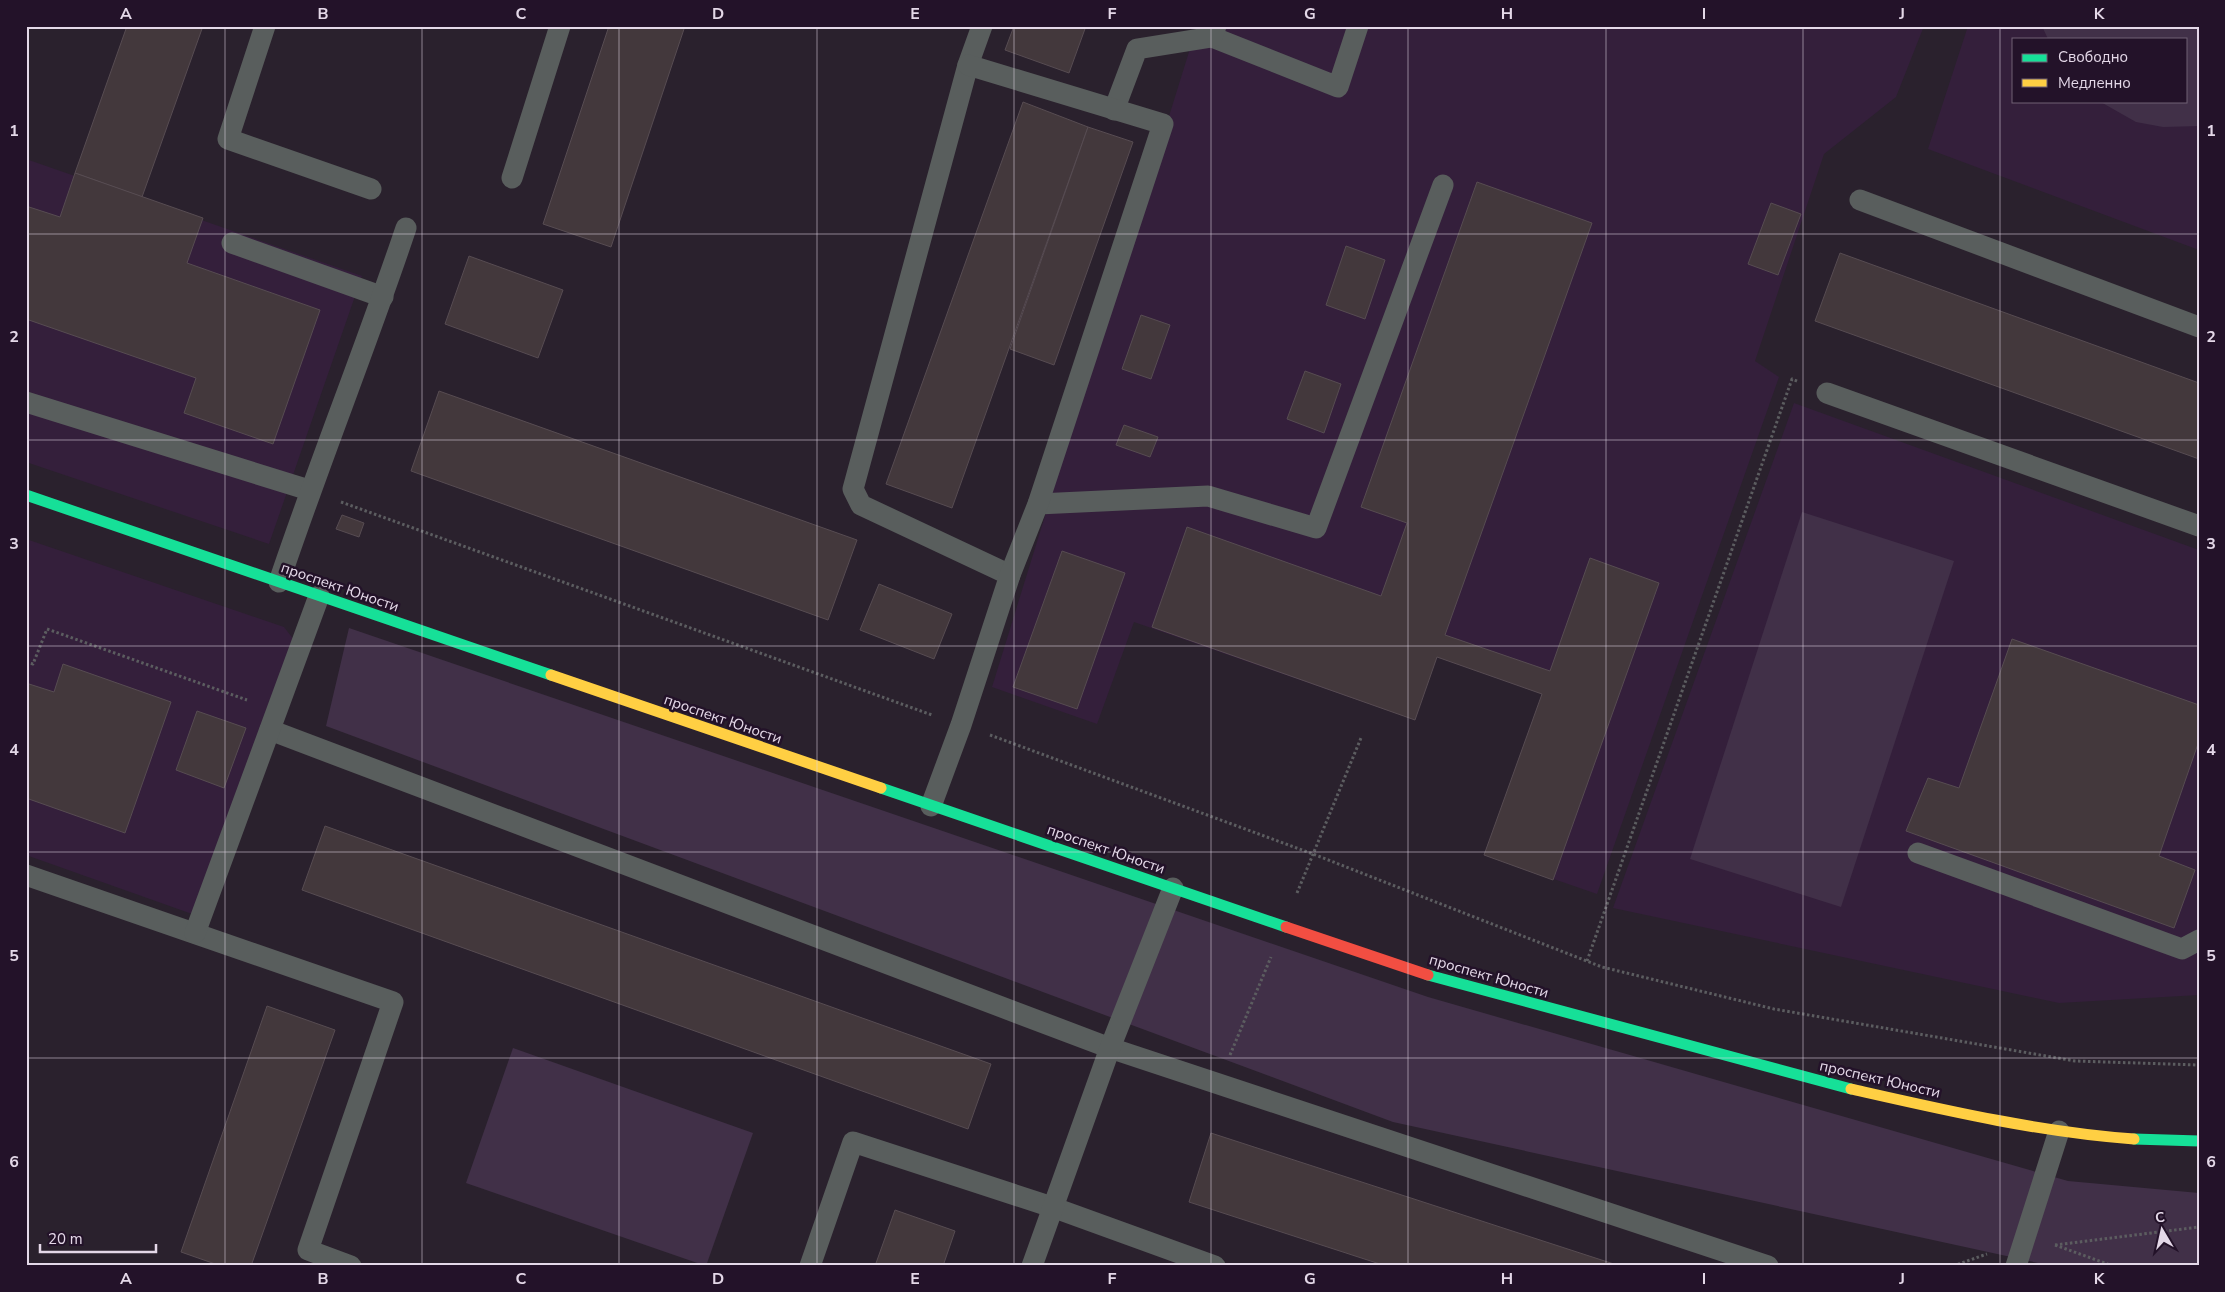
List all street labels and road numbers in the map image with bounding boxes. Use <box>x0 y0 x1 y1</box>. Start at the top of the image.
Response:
street label: проспект Юности <box>278 557 402 617</box>
street label: проспект Юности <box>661 689 785 749</box>
street label: проспект Юности <box>1044 819 1168 879</box>
street label: проспект Юности <box>1427 949 1551 1003</box>
street label: проспект Юности <box>1818 1055 1942 1103</box>

